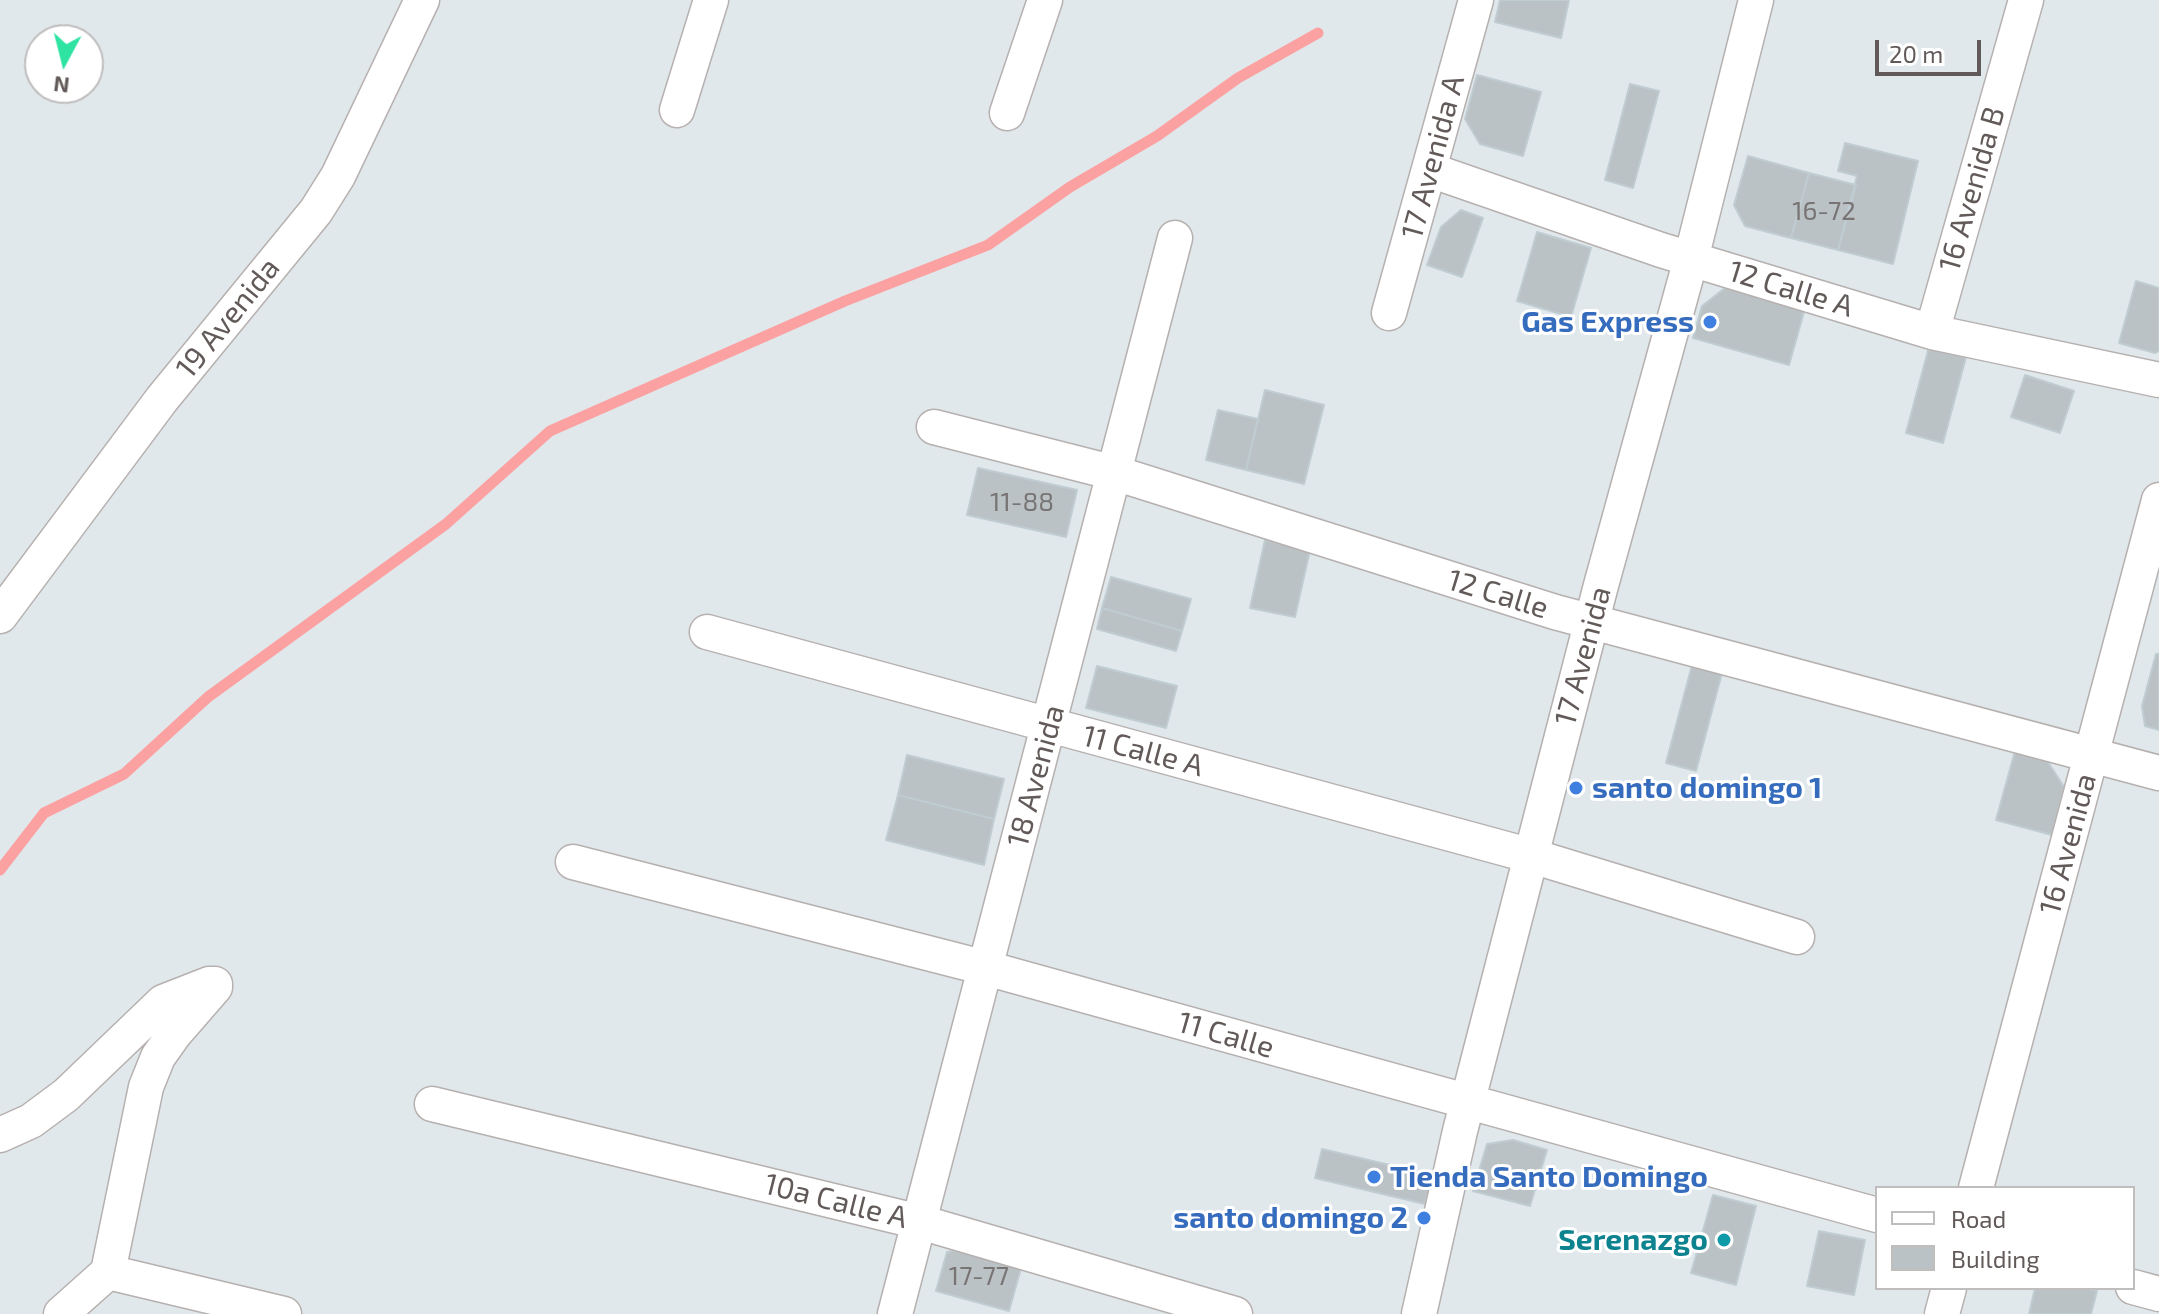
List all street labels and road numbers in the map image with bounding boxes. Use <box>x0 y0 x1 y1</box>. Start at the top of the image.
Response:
street label: 17 Avenida A <box>1394 71 1472 243</box>
street label: 16 Avenida B <box>1931 103 2013 275</box>
street label: 19 Avenida <box>169 251 287 385</box>
street label: 12 Calle A <box>1724 253 1858 325</box>
street label: 12 Calle <box>1443 562 1553 626</box>
street label: 17 Avenida <box>1547 583 1619 729</box>
street label: 18 Avenida <box>1000 701 1072 851</box>
street label: 11 Calle A <box>1079 718 1207 784</box>
street label: 16 Avenida <box>2032 770 2104 918</box>
street label: 11 Calle <box>1174 1004 1278 1066</box>
street label: 10a Calle A <box>761 1166 911 1236</box>

